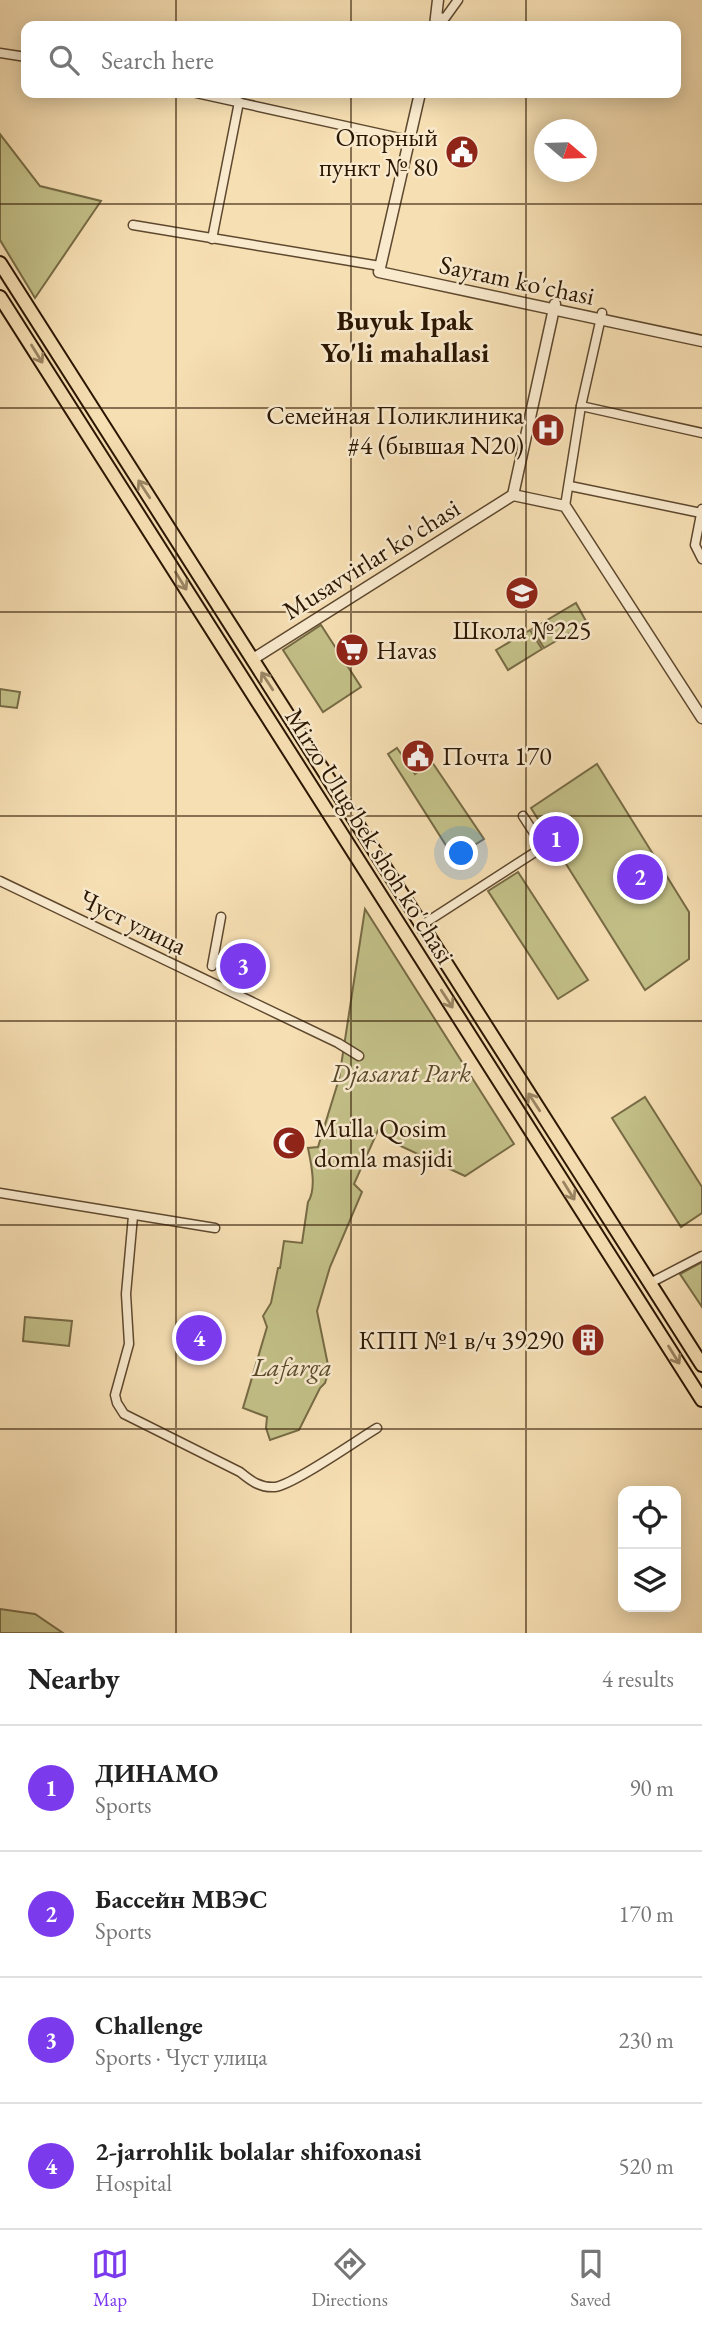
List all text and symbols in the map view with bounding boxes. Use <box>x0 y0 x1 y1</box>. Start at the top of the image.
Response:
search box <box>21 21 681 98</box>
icon: search <box>45 41 83 79</box>
text: Search here <box>101 43 214 77</box>
north arrow <box>534 119 597 182</box>
place label: Опорный пункт № 80 <box>319 120 438 184</box>
public building icon: Опорный пункт № 80 <box>443 133 481 171</box>
street label: Sayram ko'chasi <box>436 247 598 313</box>
district label: Buyuk Ipak Yo'li mahallasi <box>321 302 489 370</box>
one-way arrow <box>30 344 44 364</box>
place label: Семейная Поликлиника #4 (бывшая N20) <box>266 398 525 462</box>
hospital icon: Семейная Поликлиника #4 (бывшая N20) <box>529 411 567 449</box>
one-way arrow <box>137 480 151 500</box>
street label: Musavvirlar ko'chasi <box>276 491 466 627</box>
one-way arrow <box>175 571 189 591</box>
school or university icon: Школа №225 <box>503 574 541 612</box>
place label: Школа №225 <box>452 613 592 647</box>
supermarket icon: Havas <box>333 631 371 669</box>
place label: Havas <box>376 633 437 667</box>
one-way arrow <box>259 672 273 692</box>
street label: Mirzo Ulug'bek shoh ko'chasi <box>277 702 463 970</box>
public building icon: Почта 170 <box>399 737 437 775</box>
place label: Почта 170 <box>442 739 552 773</box>
pin: 1 <box>533 813 579 865</box>
your location <box>444 836 478 870</box>
pin: 2 <box>617 851 663 903</box>
street label: Чуст улица <box>74 881 193 963</box>
pin: 3 <box>220 940 266 992</box>
one-way arrow <box>439 989 454 1008</box>
park label: Djasarat Park <box>330 1056 471 1090</box>
one-way arrow <box>527 1092 541 1112</box>
place label: Mulla Qosim domla masjidi <box>314 1111 453 1175</box>
mosque icon: Mulla Qosim domla masjidi <box>270 1124 308 1162</box>
one-way arrow <box>562 1180 576 1200</box>
pin: 4 <box>176 1312 222 1364</box>
building icon: КПП №1 в/ч 39290 <box>569 1321 607 1359</box>
place label: КПП №1 в/ч 39290 <box>359 1323 564 1357</box>
one-way arrow <box>666 1345 681 1364</box>
park label: Lafarga <box>251 1350 332 1384</box>
map controls <box>618 1486 681 1612</box>
button: locate <box>618 1486 681 1549</box>
button: layers <box>618 1549 681 1612</box>
text: Nearby <box>28 1659 120 1698</box>
text: 4 results <box>602 1664 674 1694</box>
text: ДИНАМО <box>95 1756 218 1790</box>
text: 1 <box>45 1773 57 1803</box>
text: 90 m <box>629 1773 674 1803</box>
text: Sports <box>95 1790 151 1820</box>
text: Бассейн МВЭС <box>95 1882 268 1916</box>
text: 2 <box>45 1899 57 1929</box>
text: 170 m <box>618 1899 674 1929</box>
text: Sports <box>95 1916 151 1946</box>
text: Challenge <box>95 2008 203 2042</box>
text: 3 <box>45 2025 57 2055</box>
text: 230 m <box>618 2025 674 2055</box>
text: Sports · Чуст улица <box>95 2042 267 2072</box>
text: 2-jarrohlik bolalar shifoxonasi <box>95 2134 422 2168</box>
text: 4 <box>45 2151 57 2181</box>
text: 520 m <box>618 2151 674 2181</box>
text: Hospital <box>95 2168 172 2198</box>
tab: Map <box>91 2245 129 2312</box>
tab: Directions <box>311 2245 388 2312</box>
tab: Saved <box>570 2245 611 2312</box>

